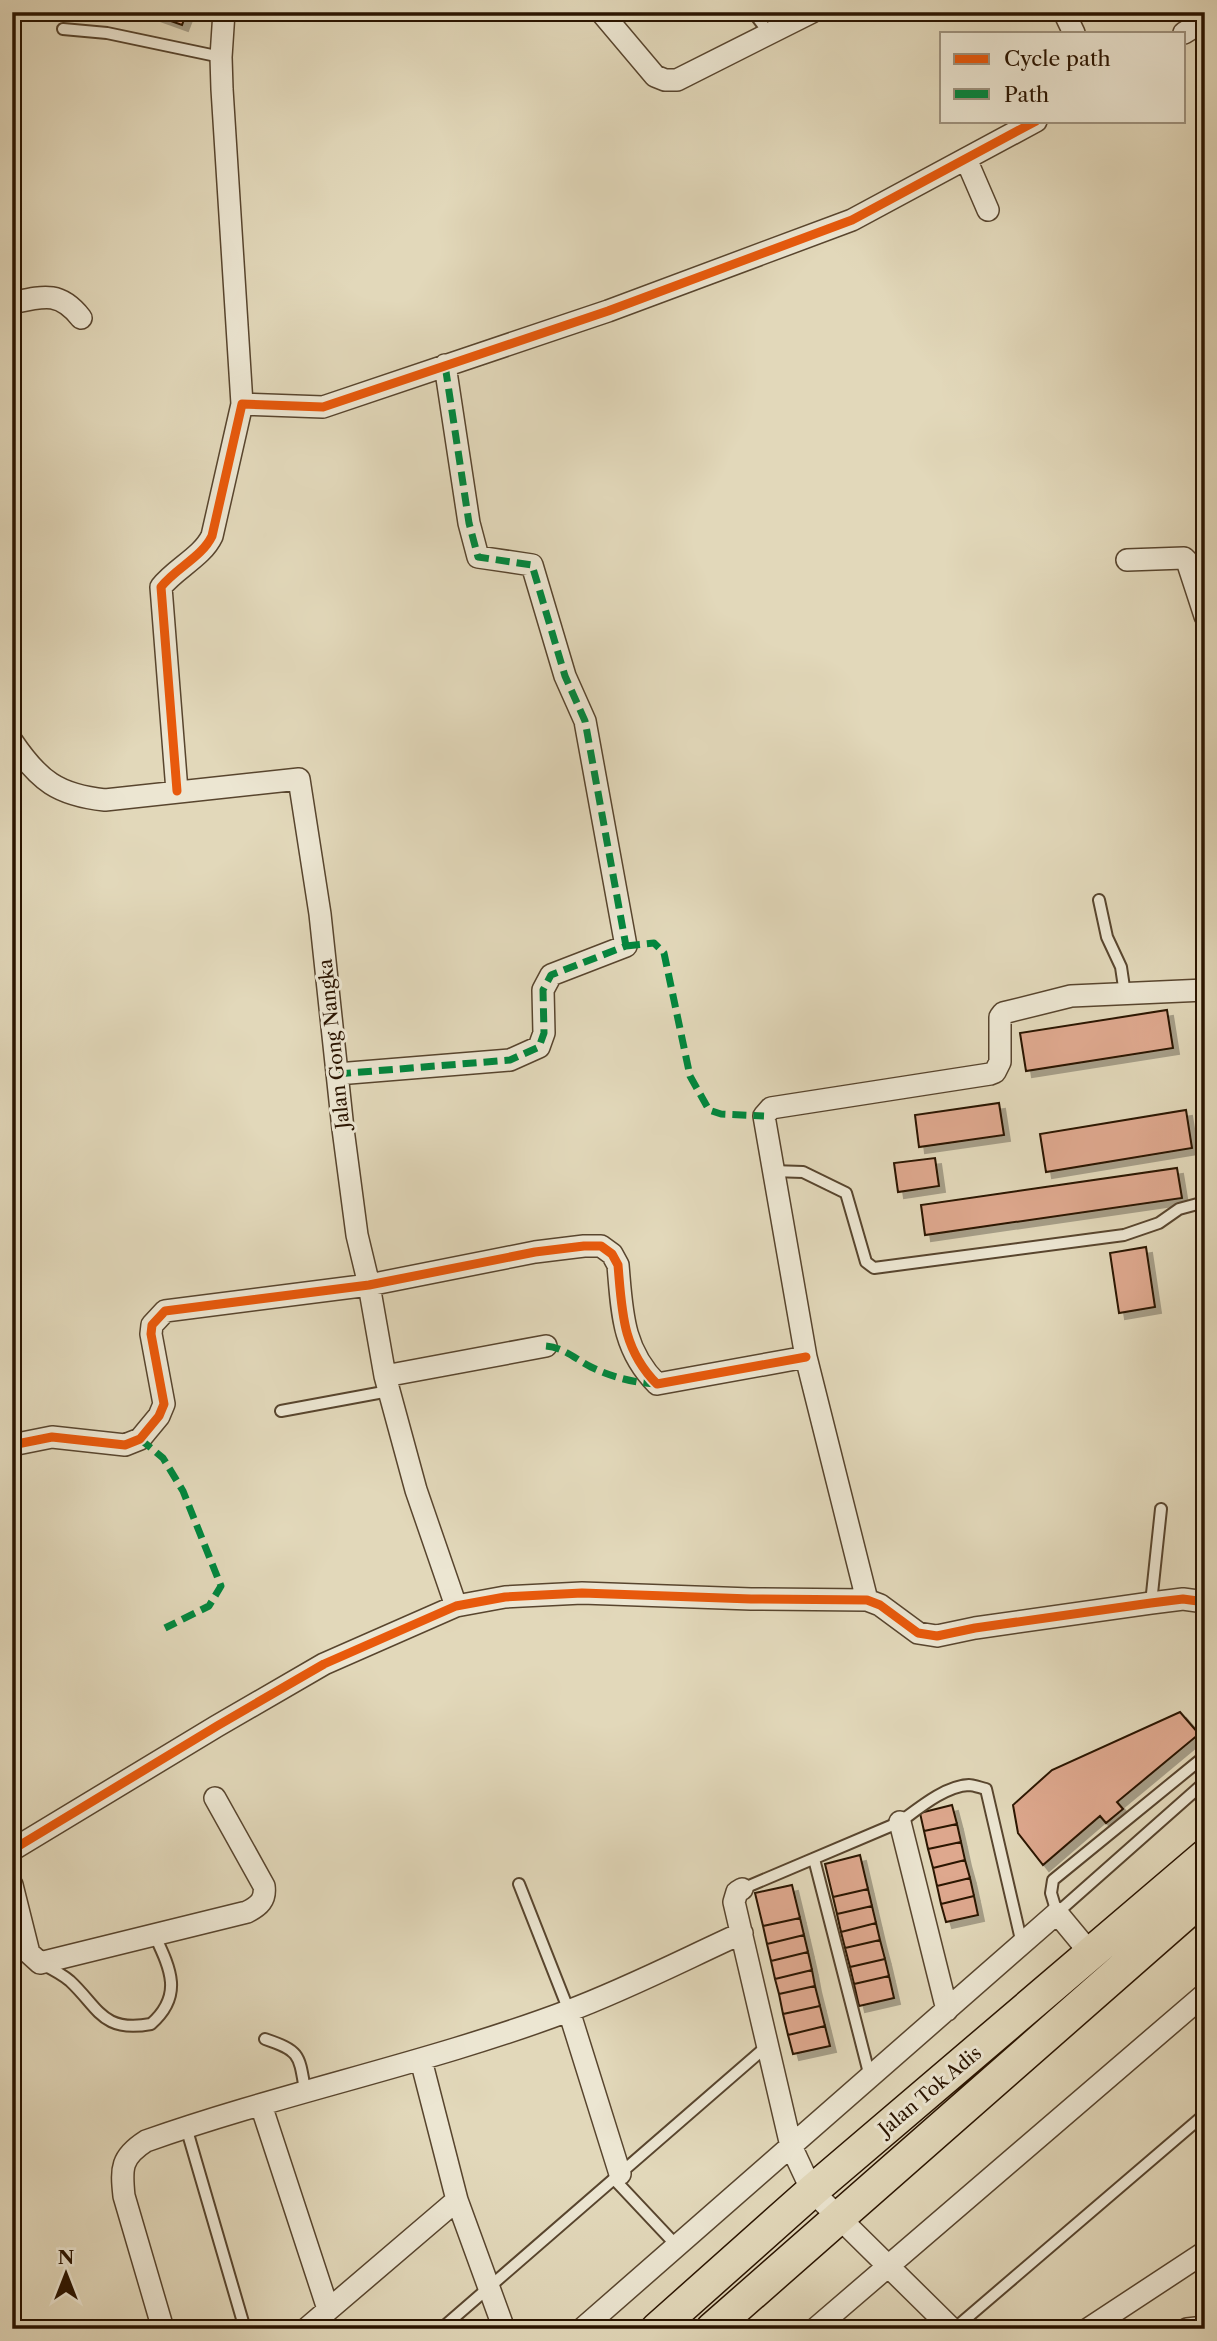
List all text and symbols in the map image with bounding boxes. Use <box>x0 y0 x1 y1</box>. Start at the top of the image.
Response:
legend <box>940 32 1186 122</box>
text: Cycle path <box>1004 46 1111 71</box>
text: Path <box>1004 82 1049 107</box>
street label: Jalan Gong Nangka <box>314 958 355 1133</box>
street label: Jalan Tok Adis <box>872 2041 986 2143</box>
north arrow <box>32 2240 102 2310</box>
text: N <box>58 2246 74 2269</box>

